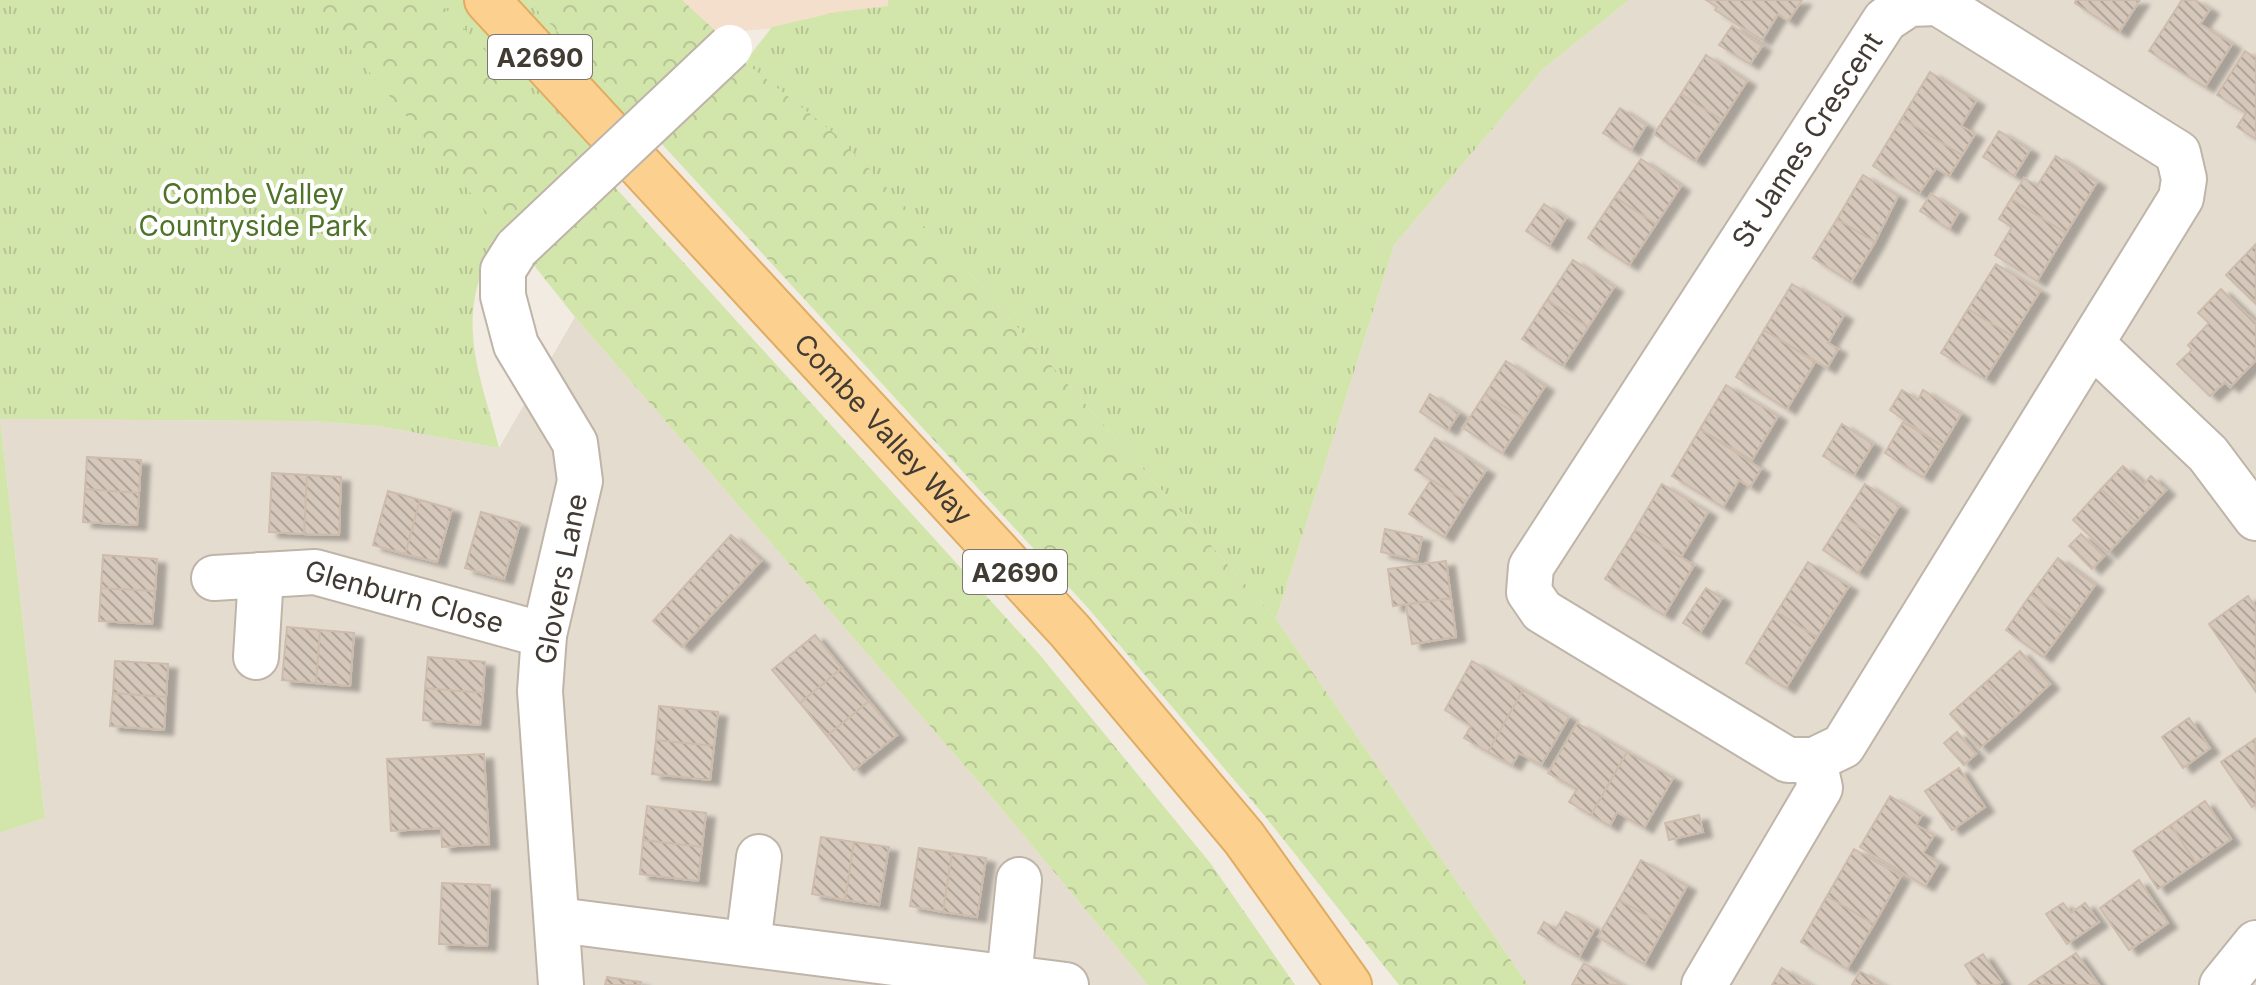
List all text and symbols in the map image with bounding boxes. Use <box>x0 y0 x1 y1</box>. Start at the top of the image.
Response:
street label: St James Crescent <box>1725 26 1889 254</box>
road number: A2690 <box>488 35 592 79</box>
park label: Combe Valley Countryside Park <box>138 177 368 243</box>
street label: Combe Valley Way <box>787 327 980 531</box>
street label: Glovers Lane <box>528 491 594 667</box>
road number: A2690 <box>963 550 1067 594</box>
street label: Glenburn Close <box>301 553 508 640</box>

